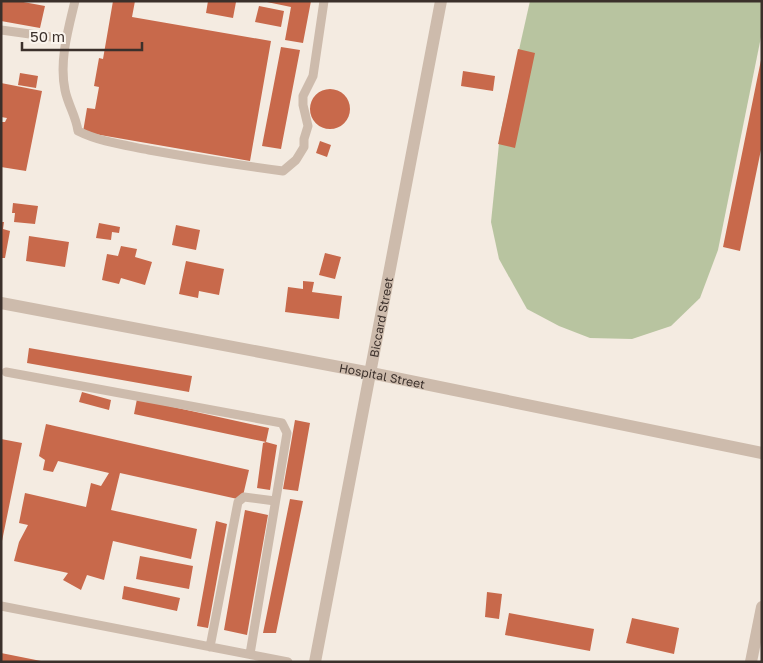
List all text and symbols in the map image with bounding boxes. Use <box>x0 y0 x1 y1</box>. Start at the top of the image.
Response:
scale bar <box>22 20 142 52</box>
text: 50 m <box>30 27 65 45</box>
street label: Biccard Street <box>366 275 396 359</box>
street label: Hospital Street <box>338 360 427 391</box>

